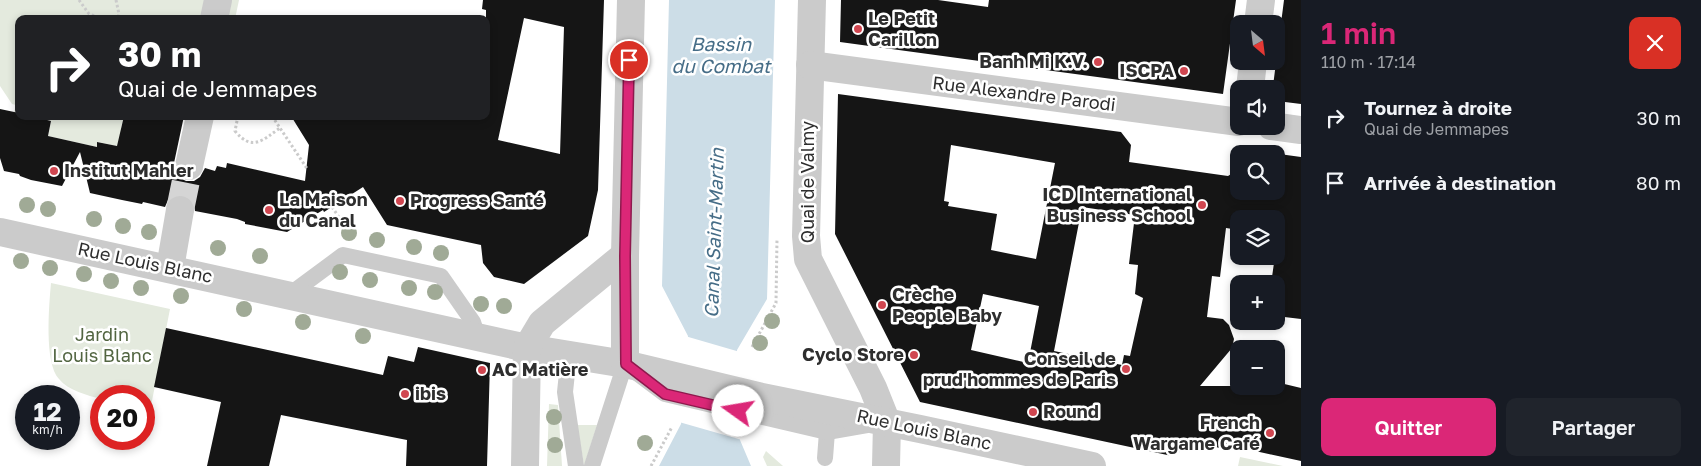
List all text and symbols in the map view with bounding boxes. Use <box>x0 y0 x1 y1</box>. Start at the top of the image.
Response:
place label: Le Petit Carillon <box>868 7 937 50</box>
north arrow <box>1230 15 1285 70</box>
map controls <box>1230 15 1285 395</box>
text: 1 min <box>1321 15 1396 51</box>
button: close <box>1629 17 1681 69</box>
marker: Le Petit Carillon <box>852 23 864 35</box>
water label: Bassin du Combat <box>672 32 773 77</box>
text: 30 m <box>118 33 201 75</box>
icon: right <box>35 35 100 100</box>
pin <box>608 39 650 81</box>
icon: arrive <box>615 46 643 74</box>
place label: Banh Mi K.V. <box>979 50 1088 72</box>
text: 110 m · 17:14 <box>1321 52 1416 72</box>
marker: Banh Mi K.V. <box>1092 56 1104 68</box>
place label: ISCPA <box>1119 59 1174 81</box>
marker: ISCPA <box>1178 65 1190 77</box>
street label: Rue Alexandre Parodi <box>931 71 1117 115</box>
text: Quai de Jemmapes <box>118 75 318 102</box>
button: sound <box>1230 80 1285 135</box>
text: Tournez à droite <box>1364 96 1512 119</box>
icon: right <box>1321 104 1349 132</box>
text: 30 m <box>1637 106 1681 129</box>
text: Quai de Jemmapes <box>1364 119 1509 139</box>
street label: Quai de Valmy <box>796 121 818 243</box>
button: search <box>1230 145 1285 200</box>
water label: Canal Saint-Martin <box>699 146 728 318</box>
place label: Institut Mahler <box>64 159 194 181</box>
marker: Institut Mahler <box>48 165 60 177</box>
icon: arrive <box>1321 169 1349 197</box>
text: Arrivée à destination <box>1364 171 1556 194</box>
text: 80 m <box>1636 171 1681 194</box>
place label: ICD International Business School <box>1042 183 1192 226</box>
place label: La Maison du Canal <box>279 188 368 231</box>
place label: Progress Santé <box>410 189 544 211</box>
marker: Progress Santé <box>394 195 406 207</box>
marker: ICD International Business School <box>1196 199 1208 211</box>
marker: La Maison du Canal <box>263 204 275 216</box>
button: layers <box>1230 210 1285 265</box>
street label: Rue Louis Blanc <box>76 237 215 287</box>
button: + <box>1230 275 1285 330</box>
place label: Crèche People Baby <box>892 283 1002 326</box>
marker: Crèche People Baby <box>876 299 888 311</box>
park label: Jardin Louis Blanc <box>52 323 152 366</box>
button: − <box>1230 340 1285 395</box>
place label: Cyclo Store <box>802 343 904 365</box>
place label: Conseil de prud'hommes de Paris <box>923 347 1116 390</box>
marker: Cyclo Store <box>908 349 920 361</box>
place label: AC Matière <box>492 358 589 380</box>
marker: Conseil de prud'hommes de Paris <box>1120 363 1132 375</box>
marker: AC Matière <box>476 364 488 376</box>
place label: ibis <box>415 382 446 404</box>
position arrow <box>711 384 763 436</box>
speed limit sign: 20 <box>90 385 155 450</box>
marker: ibis <box>399 388 411 400</box>
text: 12 <box>33 396 62 427</box>
button: Quitter <box>1321 398 1496 456</box>
button: Partager <box>1506 398 1681 456</box>
place label: Round <box>1043 400 1099 422</box>
street label: Rue Louis Blanc <box>855 404 994 454</box>
marker: Round <box>1027 406 1039 418</box>
place label: French Wargame Café <box>1133 411 1260 454</box>
text: km/h <box>32 422 63 437</box>
marker: French Wargame Café <box>1264 427 1276 439</box>

